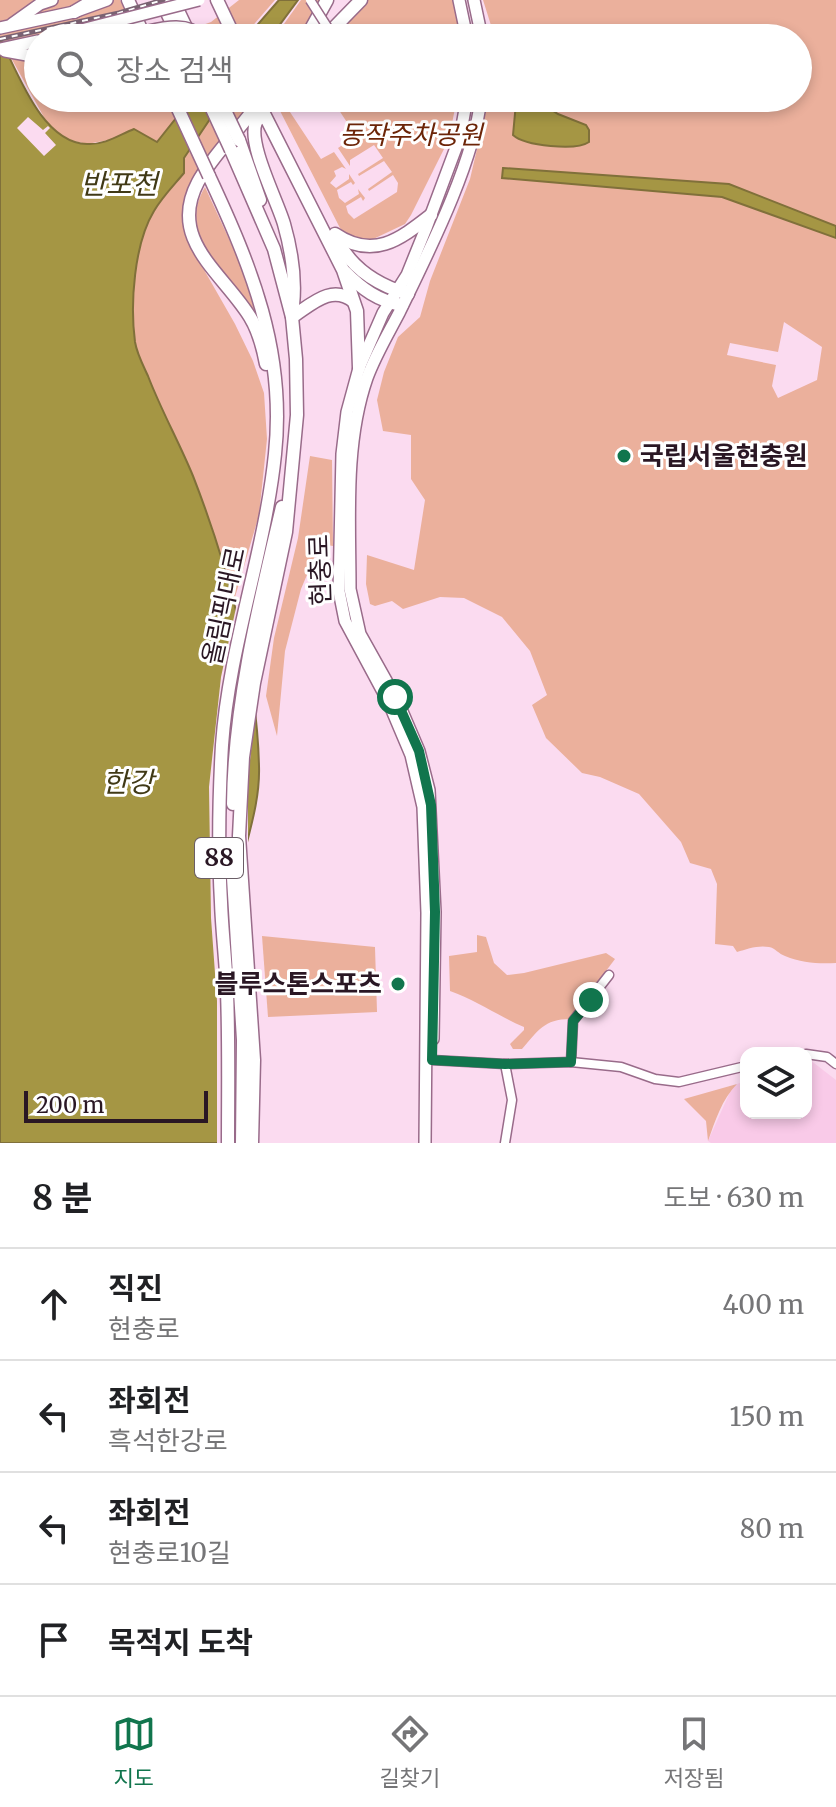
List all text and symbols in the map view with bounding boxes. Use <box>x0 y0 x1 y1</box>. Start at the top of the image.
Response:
search box <box>24 24 812 112</box>
icon: search <box>52 46 96 90</box>
text: 장소 검색 <box>116 51 234 89</box>
park label: 동작주차공원 <box>339 118 485 151</box>
water label: 반포천 <box>80 166 161 202</box>
place label: 국립서울현충원 <box>640 439 807 472</box>
marker: 국립서울현충원 <box>615 447 633 465</box>
street label: 현충로 <box>302 534 337 606</box>
street label: 올림픽대로 <box>195 544 252 668</box>
route start <box>377 679 413 715</box>
water label: 한강 <box>102 764 157 800</box>
road number: 88 <box>195 838 243 878</box>
place label: 블루스톤스포츠 <box>215 967 382 1000</box>
marker: 블루스톤스포츠 <box>389 975 407 993</box>
route end <box>573 982 609 1018</box>
map controls <box>740 1047 812 1119</box>
button: layers <box>740 1047 812 1119</box>
scale bar <box>24 1087 208 1123</box>
text: 200 m <box>36 1091 104 1119</box>
text: 8 분 <box>32 1177 92 1219</box>
text: 도보 · 630 m <box>663 1181 804 1214</box>
text: 직진 <box>108 1269 163 1307</box>
icon: ahead <box>32 1282 76 1326</box>
text: 400 m <box>723 1288 804 1321</box>
text: 현충로 <box>108 1312 180 1345</box>
text: 좌회전 <box>108 1381 191 1419</box>
icon: left <box>32 1394 76 1438</box>
text: 150 m <box>730 1400 804 1433</box>
text: 흑석한강로 <box>108 1424 228 1457</box>
text: 좌회전 <box>108 1493 191 1531</box>
icon: left <box>32 1506 76 1550</box>
text: 80 m <box>740 1512 804 1545</box>
text: 현충로10길 <box>108 1536 231 1569</box>
icon: arrive <box>32 1618 76 1662</box>
text: 목적지 도착 <box>108 1623 253 1661</box>
tab: 지도 <box>112 1712 156 1792</box>
tab: 길찾기 <box>379 1712 440 1792</box>
tab: 저장됨 <box>663 1712 724 1792</box>

